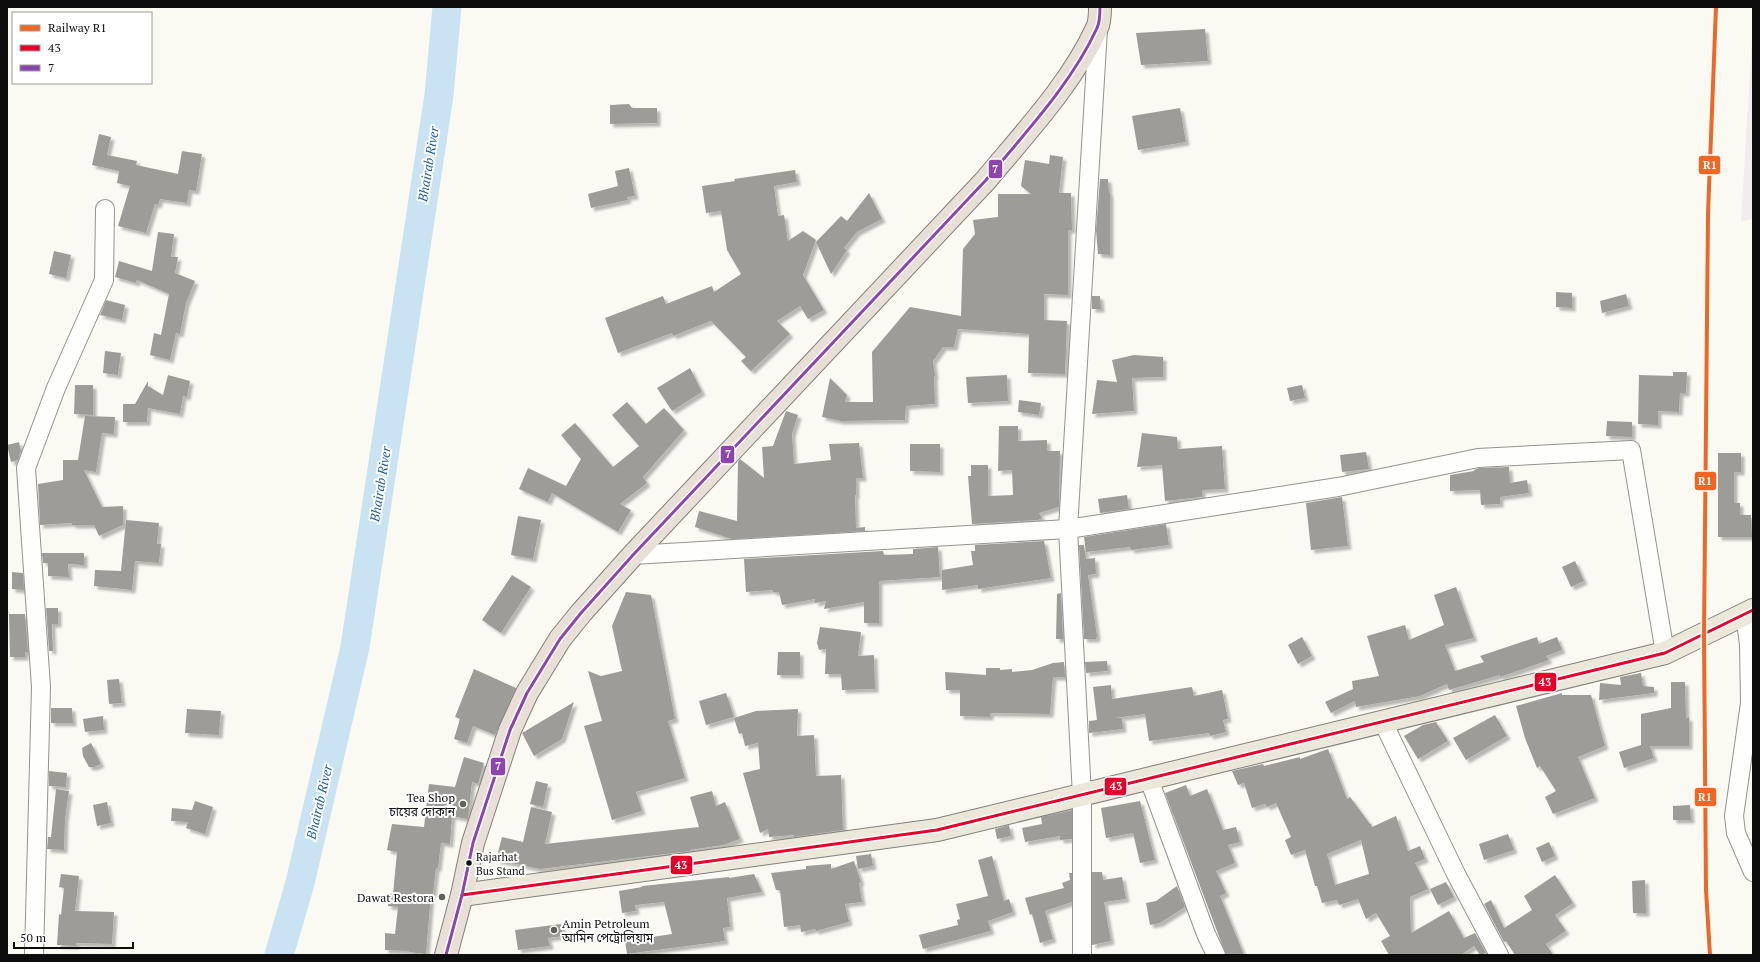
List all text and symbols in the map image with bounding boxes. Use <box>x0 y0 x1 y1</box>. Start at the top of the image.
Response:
legend <box>12 12 152 84</box>
text: Railway R1 <box>48 20 107 35</box>
text: 43 <box>48 40 61 55</box>
text: 7 <box>48 60 54 75</box>
water label: Bhairab River <box>413 124 443 204</box>
line badge: R1 <box>1698 155 1721 175</box>
text: R1 <box>1703 158 1717 172</box>
line badge: 7 <box>988 159 1003 179</box>
text: 7 <box>992 162 998 176</box>
water label: Bhairab River <box>365 444 395 524</box>
line badge: 7 <box>720 445 735 464</box>
text: 7 <box>725 447 731 461</box>
line badge: R1 <box>1694 471 1717 491</box>
text: R1 <box>1698 474 1712 488</box>
line badge: 43 <box>1534 672 1557 692</box>
text: 43 <box>1539 675 1551 689</box>
line badge: 7 <box>490 757 506 776</box>
text: 7 <box>495 759 501 773</box>
water label: Bhairab River <box>301 762 337 842</box>
line badge: 43 <box>1104 777 1127 796</box>
text: 43 <box>1110 779 1122 793</box>
line badge: R1 <box>1694 787 1717 807</box>
place label: Tea Shop চায়ের দোকান <box>388 790 456 819</box>
text: R1 <box>1698 790 1712 804</box>
marker: Tea Shop চায়ের দোকান <box>458 799 468 809</box>
place label: Rajarhat Bus Stand <box>476 850 525 878</box>
line badge: 43 <box>670 855 693 875</box>
marker: Rajarhat Bus Stand <box>464 858 474 868</box>
text: 43 <box>675 858 687 872</box>
place label: Dawat Restora <box>357 890 434 905</box>
marker: Dawat Restora <box>437 892 447 902</box>
place label: Amin Petroleum আমিন পেট্রোলিয়াম <box>561 916 654 945</box>
scale bar <box>14 924 133 950</box>
marker: Amin Petroleum আমিন পেট্রোলিয়াম <box>549 925 559 935</box>
text: 50 m <box>20 930 47 945</box>

